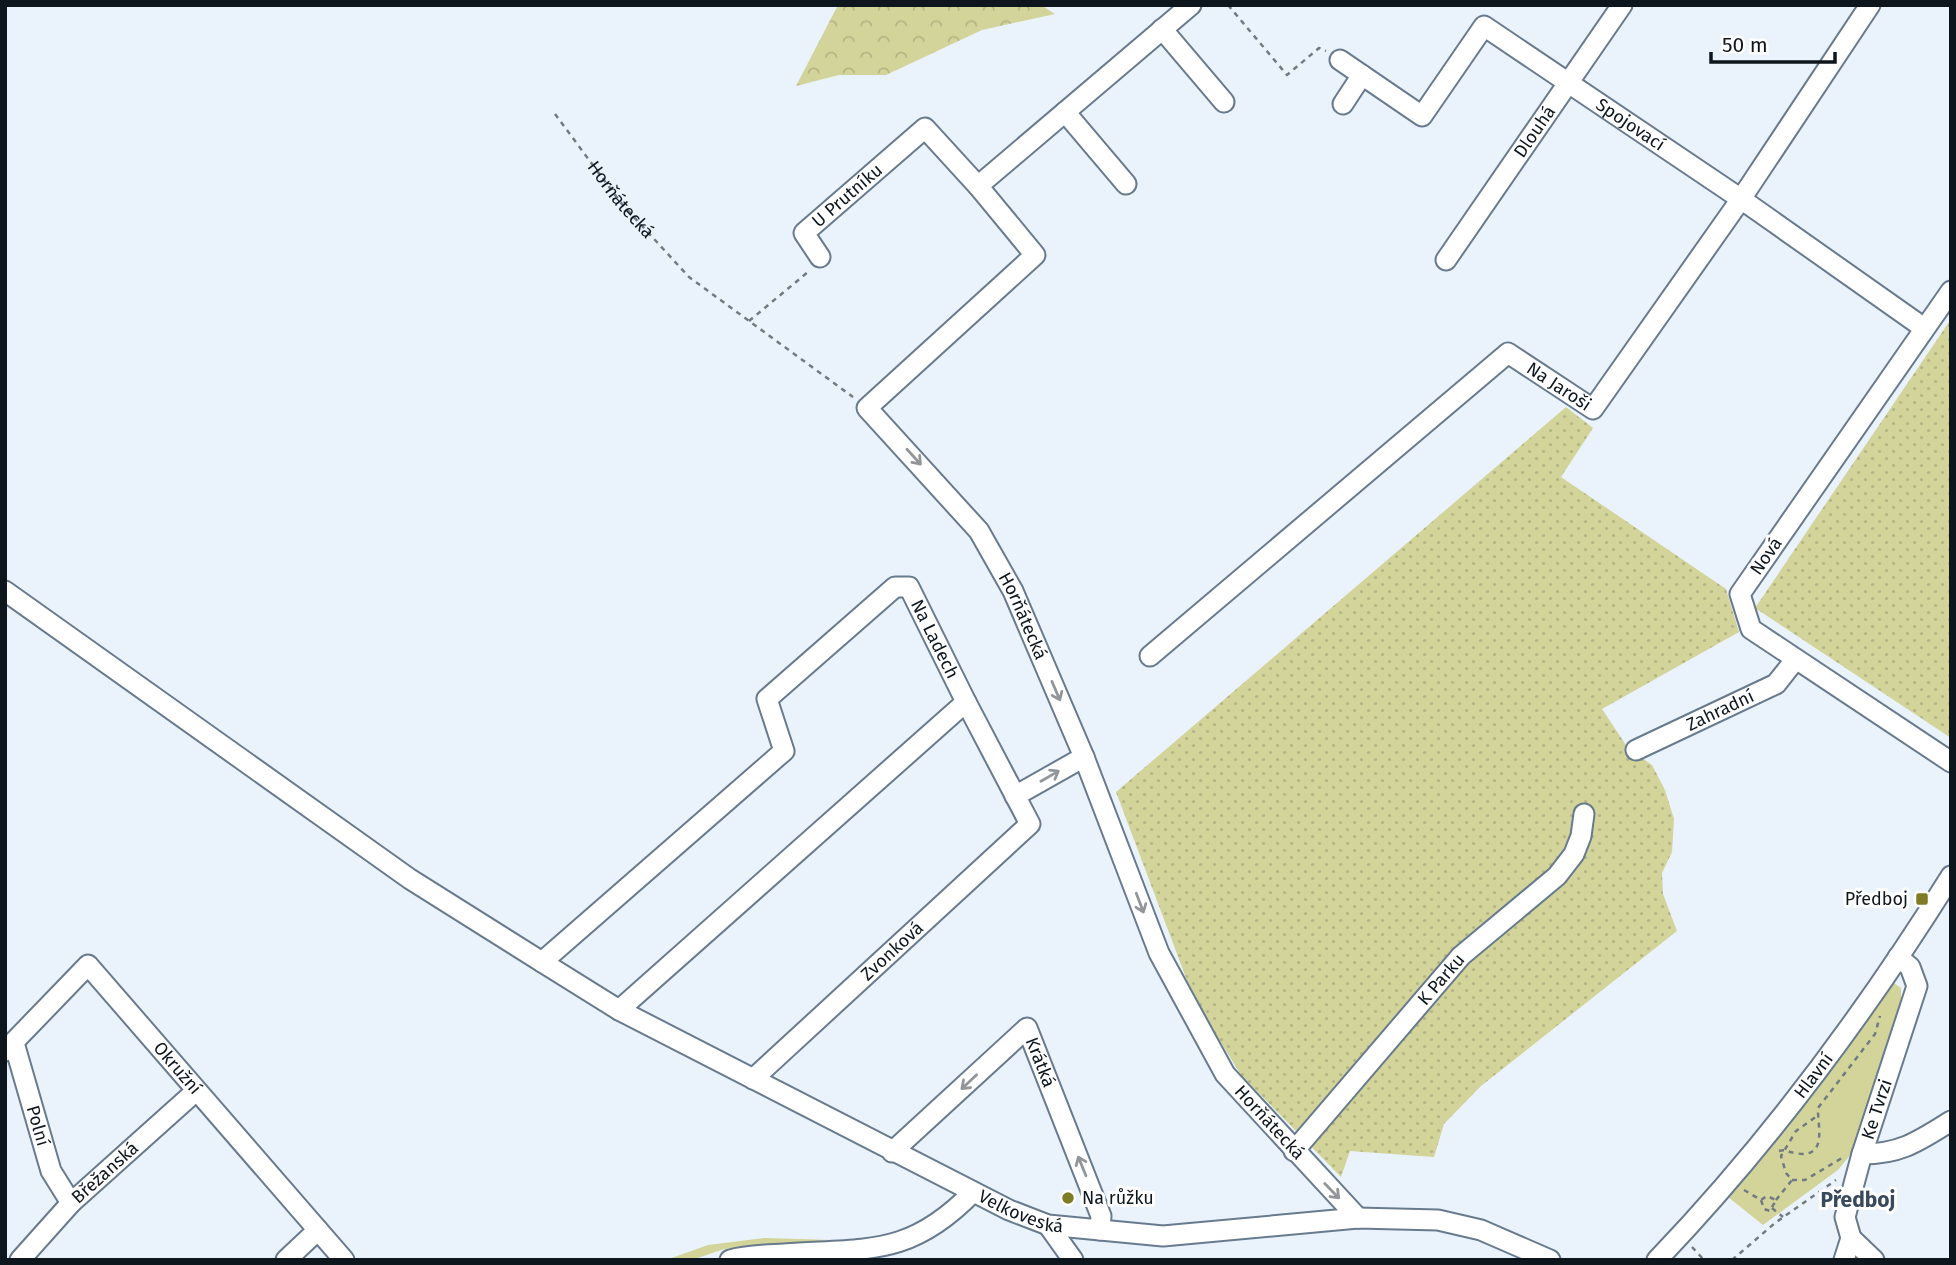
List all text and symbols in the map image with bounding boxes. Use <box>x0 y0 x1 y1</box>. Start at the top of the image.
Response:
scale bar <box>1711 21 1835 65</box>
text: 50 m <box>1722 32 1768 58</box>
street label: Spojovací <box>1592 93 1669 156</box>
street label: Dlouhá <box>1509 101 1560 162</box>
street label: Horňátecká <box>583 157 659 243</box>
street label: U Prutníku <box>807 159 887 232</box>
street label: Na Jaroši <box>1523 357 1595 416</box>
one-way arrow <box>906 448 923 465</box>
street label: Nová <box>1745 533 1787 579</box>
street label: Horňátecká <box>994 568 1052 663</box>
street label: Na Ladech <box>906 596 964 682</box>
one-way arrow <box>1050 680 1063 701</box>
street label: Zahradní <box>1683 685 1757 736</box>
one-way arrow <box>1039 769 1059 783</box>
place label: Předboj <box>1845 888 1908 910</box>
one-way arrow <box>1134 891 1147 913</box>
marker: Předboj <box>1914 891 1930 907</box>
street label: Zvonková <box>856 917 928 985</box>
street label: K Parku <box>1413 949 1469 1010</box>
street label: Krátká <box>1021 1034 1060 1090</box>
street label: Okružní <box>149 1037 206 1099</box>
street label: Hlavní <box>1789 1049 1838 1103</box>
one-way arrow <box>961 1073 978 1090</box>
street label: Ke Tvrzi <box>1857 1076 1897 1142</box>
street label: Horňátecká <box>1230 1080 1309 1164</box>
street label: Polní <box>22 1103 54 1149</box>
street label: Břežanská <box>67 1137 143 1208</box>
one-way arrow <box>1074 1155 1087 1177</box>
one-way arrow <box>1324 1182 1341 1199</box>
street label: Velkoveská <box>975 1185 1064 1237</box>
place label: Na růžku <box>1082 1187 1154 1209</box>
district label: Předboj <box>1821 1187 1895 1213</box>
marker: Na růžku <box>1060 1190 1076 1206</box>

